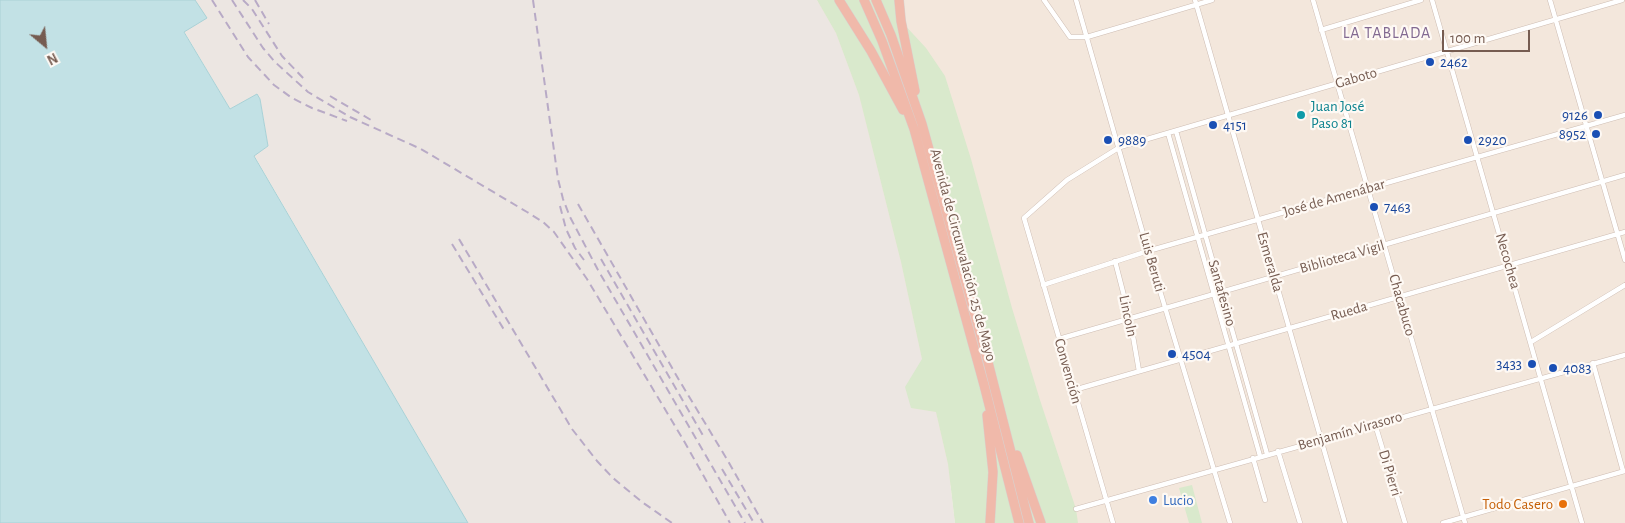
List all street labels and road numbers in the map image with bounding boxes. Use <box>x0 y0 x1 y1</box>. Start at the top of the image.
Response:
street label: Gaboto <box>1333 63 1379 93</box>
street label: Avenida de Circunvalación 25 de Mayo <box>926 147 1000 363</box>
street label: José de Amenábar <box>1281 175 1387 221</box>
street label: Luis Beruti <box>1135 230 1169 294</box>
street label: Esmeralda <box>1253 230 1287 294</box>
street label: Necochea <box>1491 231 1525 291</box>
street label: Biblioteca Vigil <box>1298 236 1386 278</box>
street label: Santafesino <box>1204 258 1240 328</box>
street label: Chacabuco <box>1385 272 1419 338</box>
street label: Lincoln <box>1115 293 1141 339</box>
street label: Rueda <box>1329 297 1369 325</box>
street label: Convención <box>1050 336 1086 406</box>
street label: Benjamín Virasoro <box>1296 407 1404 455</box>
street label: Di Pierri <box>1374 448 1406 498</box>

